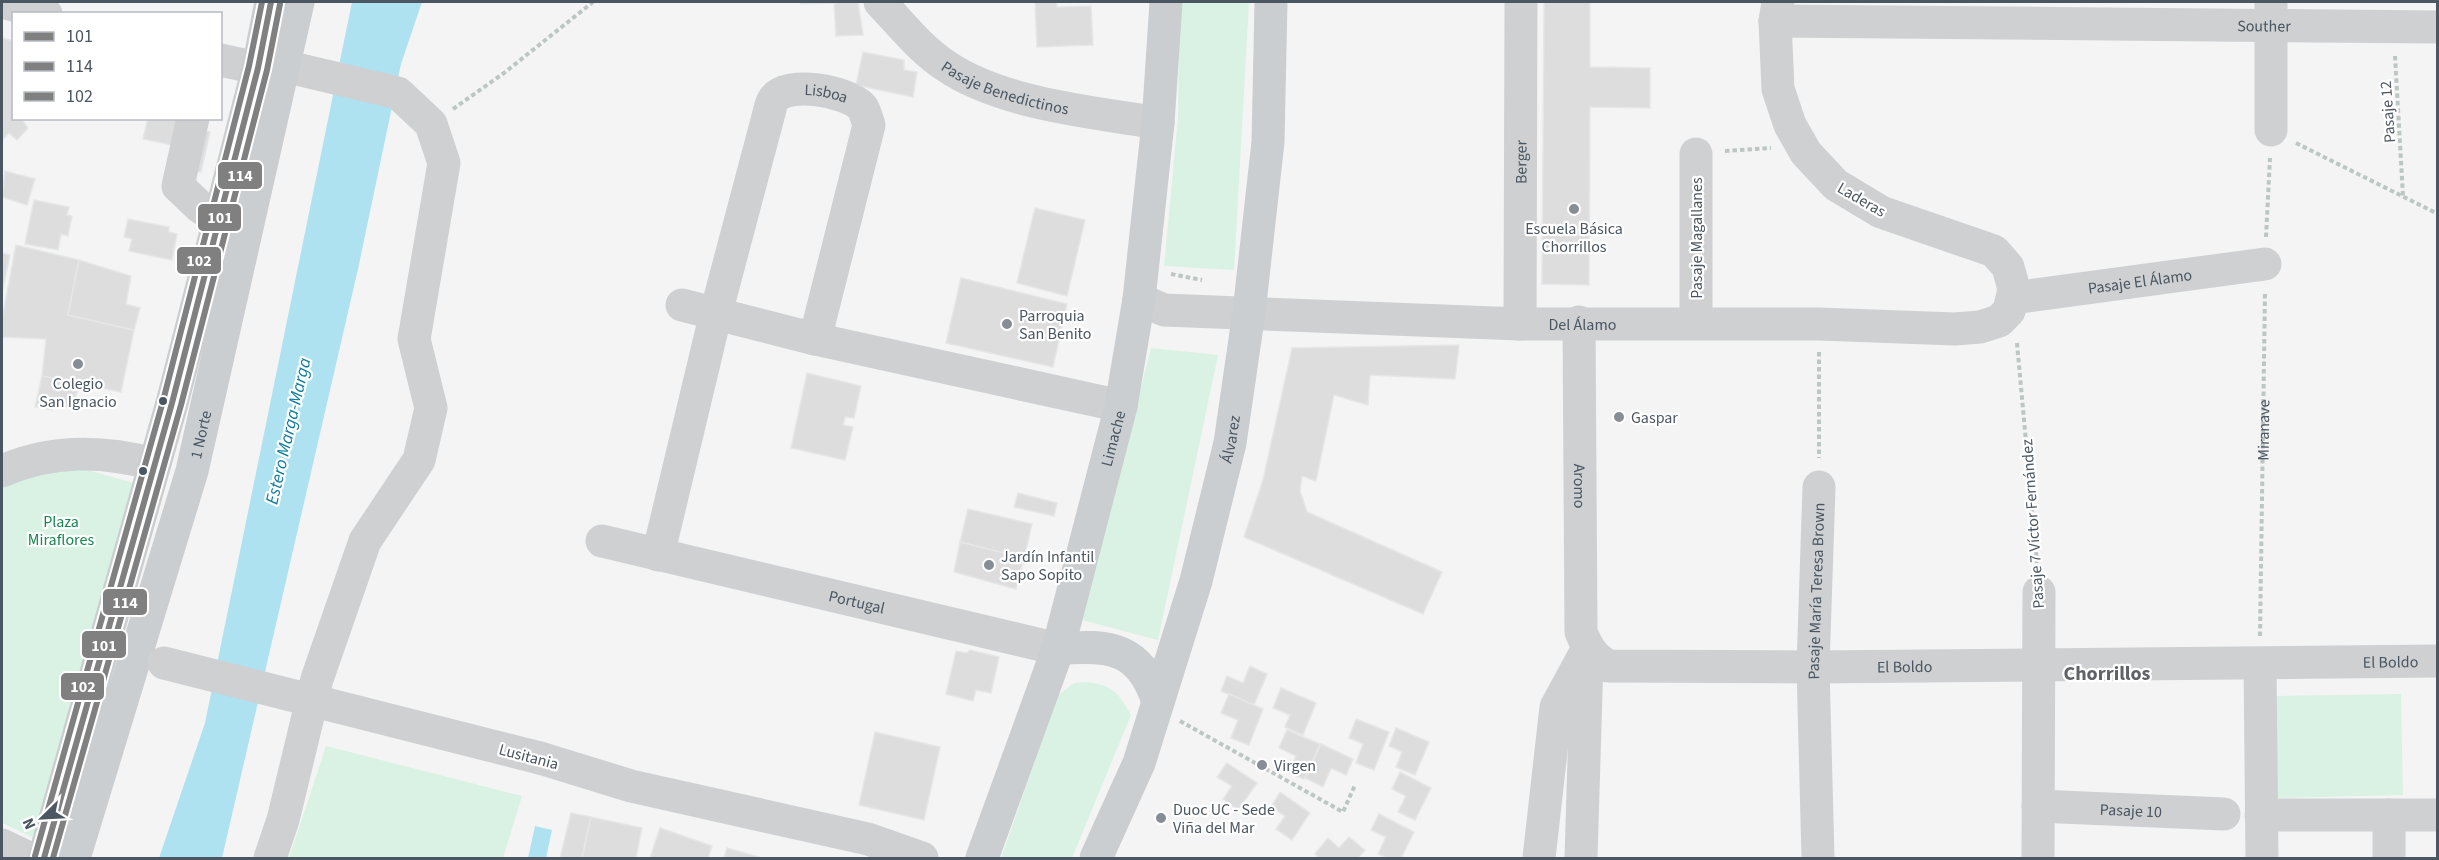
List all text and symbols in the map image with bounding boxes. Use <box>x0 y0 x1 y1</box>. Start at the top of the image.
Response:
legend <box>12 12 222 120</box>
street label: Souther <box>2237 15 2291 38</box>
text: 101 <box>66 24 93 49</box>
text: 114 <box>66 54 93 79</box>
street label: Pasaje Benedictinos <box>937 56 1071 121</box>
street label: Lisboa <box>804 79 851 109</box>
street label: Pasaje 12 <box>2375 80 2401 144</box>
text: 102 <box>66 84 93 109</box>
street label: Berger <box>1510 139 1533 184</box>
line badge: 114 <box>217 161 263 190</box>
text: 114 <box>227 165 253 187</box>
street label: Pasaje Magallanes <box>1686 177 1708 299</box>
street label: Laderas <box>1833 177 1890 223</box>
marker: Escuela Básica Chorrillos <box>1567 202 1581 216</box>
line badge: 101 <box>197 203 242 232</box>
text: 101 <box>207 207 233 229</box>
place label: Escuela Básica Chorrillos <box>1525 218 1623 258</box>
line badge: 102 <box>176 246 222 275</box>
text: 102 <box>186 250 212 272</box>
street label: Pasaje El Álamo <box>2087 264 2193 300</box>
place label: Parroquia San Benito <box>1019 305 1091 345</box>
street label: Del Álamo <box>1548 314 1616 336</box>
marker: Parroquia San Benito <box>1000 317 1014 331</box>
water label: Estero Marga-Marga <box>259 355 318 507</box>
marker: Colegio San Ignacio <box>71 357 85 371</box>
place label: Colegio San Ignacio <box>39 373 117 413</box>
unlabelled marker <box>157 395 169 407</box>
street label: Miranave <box>2253 399 2275 461</box>
place label: Gaspar <box>1631 407 1678 429</box>
street label: 1 Norte <box>185 408 217 461</box>
street label: Limache <box>1096 408 1131 469</box>
marker: Gaspar <box>1612 410 1626 424</box>
street label: Álvarez <box>1215 414 1246 466</box>
street label: Pasaje 7 Víctor Fernández <box>2016 438 2050 609</box>
street label: Aromo <box>1568 464 1590 508</box>
unlabelled marker <box>137 465 149 477</box>
street label: Pasaje María Teresa Brown <box>1803 502 1830 680</box>
park label: Plaza Miraflores <box>28 511 94 551</box>
place label: Jardín Infantil Sapo Sopito <box>1001 546 1094 586</box>
marker: Jardín Infantil Sapo Sopito <box>982 558 996 572</box>
street label: Portugal <box>826 585 887 620</box>
line badge: 114 <box>102 588 148 616</box>
text: 114 <box>112 592 138 614</box>
line badge: 101 <box>81 630 127 659</box>
text: 101 <box>91 635 117 657</box>
street label: El Boldo <box>2363 651 2418 674</box>
street label: El Boldo <box>1877 656 1932 678</box>
district label: Chorrillos <box>2064 660 2151 688</box>
line badge: 102 <box>60 672 105 701</box>
text: 102 <box>70 676 96 698</box>
street label: Lusitania <box>497 738 561 775</box>
place label: Virgen <box>1274 755 1316 777</box>
marker: Virgen <box>1255 758 1269 772</box>
north arrow <box>12 788 72 848</box>
place label: Duoc UC - Sede Viña del Mar <box>1173 799 1275 839</box>
street label: Pasaje 10 <box>2099 799 2162 823</box>
marker: Duoc UC - Sede Viña del Mar <box>1154 811 1168 825</box>
text: N <box>17 814 41 833</box>

